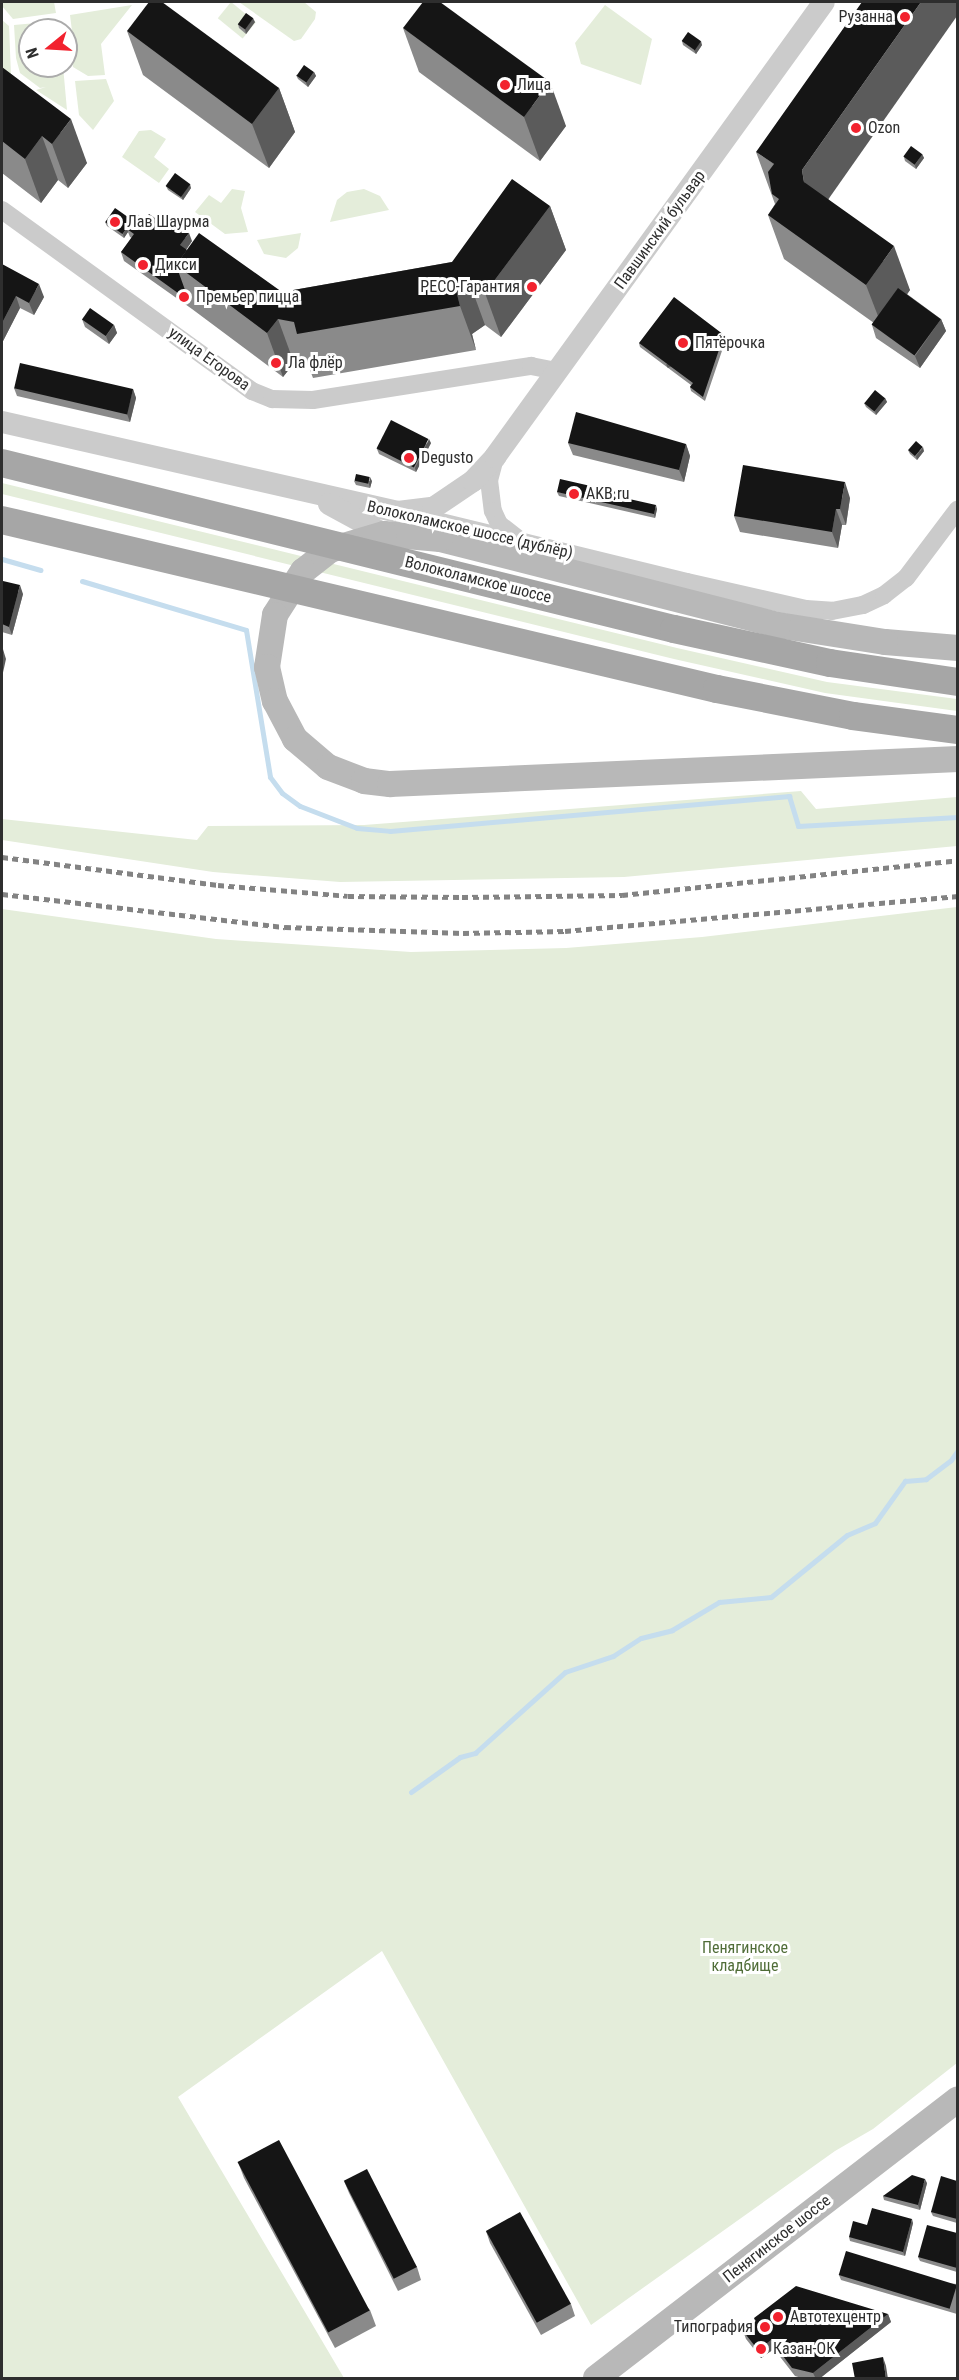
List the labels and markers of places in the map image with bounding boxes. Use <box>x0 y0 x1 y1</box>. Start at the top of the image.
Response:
place label: Рузанна <box>839 7 893 27</box>
marker: Рузанна <box>898 10 912 24</box>
place label: Лица <box>517 75 551 95</box>
marker: Лица <box>498 78 512 92</box>
place label: Ozon <box>868 118 900 138</box>
marker: Ozon <box>849 121 863 135</box>
place label: Лав Шаурма <box>127 212 209 232</box>
marker: Лав Шаурма <box>108 215 122 229</box>
place label: Дикси <box>155 255 197 275</box>
marker: Дикси <box>136 258 150 272</box>
place label: РЕСО-Гарантия <box>420 277 520 297</box>
marker: РЕСО-Гарантия <box>525 280 539 294</box>
place label: Премьер пицца <box>196 287 299 307</box>
marker: Премьер пицца <box>177 290 191 304</box>
place label: Пятёрочка <box>695 333 765 353</box>
marker: Пятёрочка <box>676 336 690 350</box>
place label: Ла флёр <box>288 353 343 373</box>
marker: Ла флёр <box>269 356 283 370</box>
place label: Degusto <box>421 448 473 468</box>
marker: Degusto <box>402 451 416 465</box>
place label: AKB.ru <box>586 484 630 504</box>
marker: AKB.ru <box>567 487 581 501</box>
place label: Автотехцентр <box>790 2307 881 2327</box>
marker: Автотехцентр <box>771 2310 785 2324</box>
place label: Типография <box>674 2317 753 2337</box>
marker: Типография <box>758 2320 772 2334</box>
place label: Казан-ОК <box>773 2339 835 2359</box>
marker: Казан-ОК <box>754 2342 768 2356</box>

